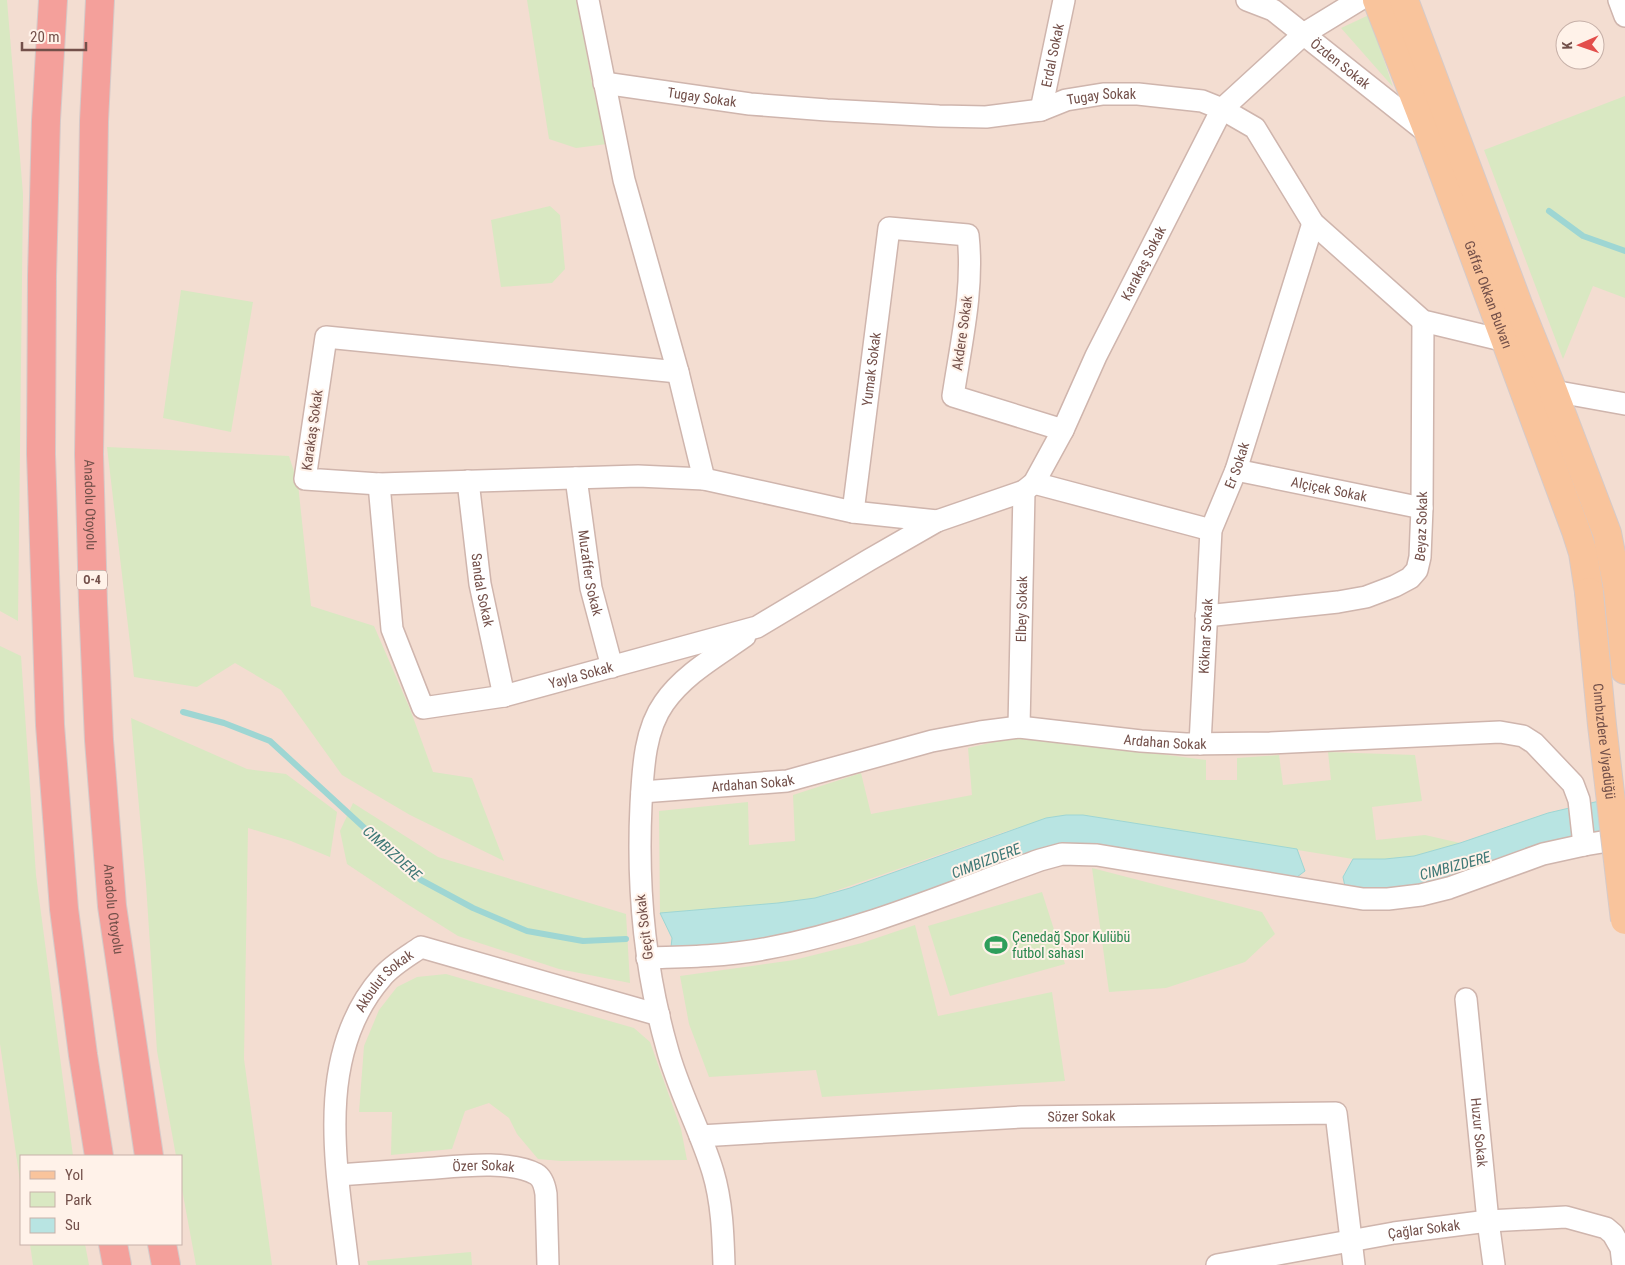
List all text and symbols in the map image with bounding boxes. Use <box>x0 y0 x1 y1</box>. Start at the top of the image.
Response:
scale bar <box>22 20 86 52</box>
north arrow <box>1555 20 1605 70</box>
street label: Erdal Sokak <box>1038 21 1067 89</box>
text: 20 m <box>30 28 60 46</box>
street label: Özden Sokak <box>1307 35 1374 93</box>
text: K <box>1559 41 1575 50</box>
street label: Tugay Sokak <box>666 84 738 110</box>
street label: Tugay Sokak <box>1066 86 1137 108</box>
street label: Karakaş Sokak <box>1118 223 1169 303</box>
street label: Gaffar Okkan Bulvarı <box>1461 239 1516 351</box>
street label: Akdere Sokak <box>949 294 975 371</box>
street label: Yumak Sokak <box>858 331 884 407</box>
street label: Karakaş Sokak <box>298 388 326 471</box>
street label: Er Sokak <box>1221 440 1252 491</box>
street label: Anadolu Otoyolu <box>81 459 100 550</box>
street label: Alçiçek Sokak <box>1290 473 1369 505</box>
street label: Beyaz Sokak <box>1411 491 1430 563</box>
street label: Muzaffer Sokak <box>575 529 606 618</box>
street label: Sandal Sokak <box>468 552 497 629</box>
road number: O-4 <box>77 570 107 590</box>
street label: Elbey Sokak <box>1013 575 1030 642</box>
street label: Köknar Sokak <box>1196 597 1216 674</box>
street label: Yayla Sokak <box>547 658 616 691</box>
street label: Cımbızdere Viyadüğü <box>1590 683 1619 800</box>
street label: Ardahan Sokak <box>1123 731 1207 752</box>
street label: Ardahan Sokak <box>711 771 797 795</box>
water label: CIMBIZDERE <box>359 822 426 884</box>
water label: CIMBIZDERE <box>949 839 1024 882</box>
water label: CIMBIZDERE <box>1418 848 1493 884</box>
street label: Anadolu Otoyolu <box>101 863 127 955</box>
street label: Geçit Sokak <box>632 893 656 960</box>
place label: Çenedağ Spor Kulübü futbol sahası <box>1012 929 1130 961</box>
sports icon: Çenedağ Spor Kulübü futbol sahası <box>983 932 1009 958</box>
street label: Akbulut Sokak <box>352 946 417 1015</box>
street label: Huzur Sokak <box>1468 1097 1491 1168</box>
street label: Sözer Sokak <box>1047 1108 1116 1125</box>
legend <box>20 1155 182 1245</box>
street label: Özer Sokak <box>452 1157 516 1175</box>
text: Yol <box>65 1166 83 1184</box>
text: Park <box>65 1191 92 1209</box>
text: Su <box>65 1216 80 1234</box>
street label: Çağlar Sokak <box>1386 1217 1462 1242</box>

